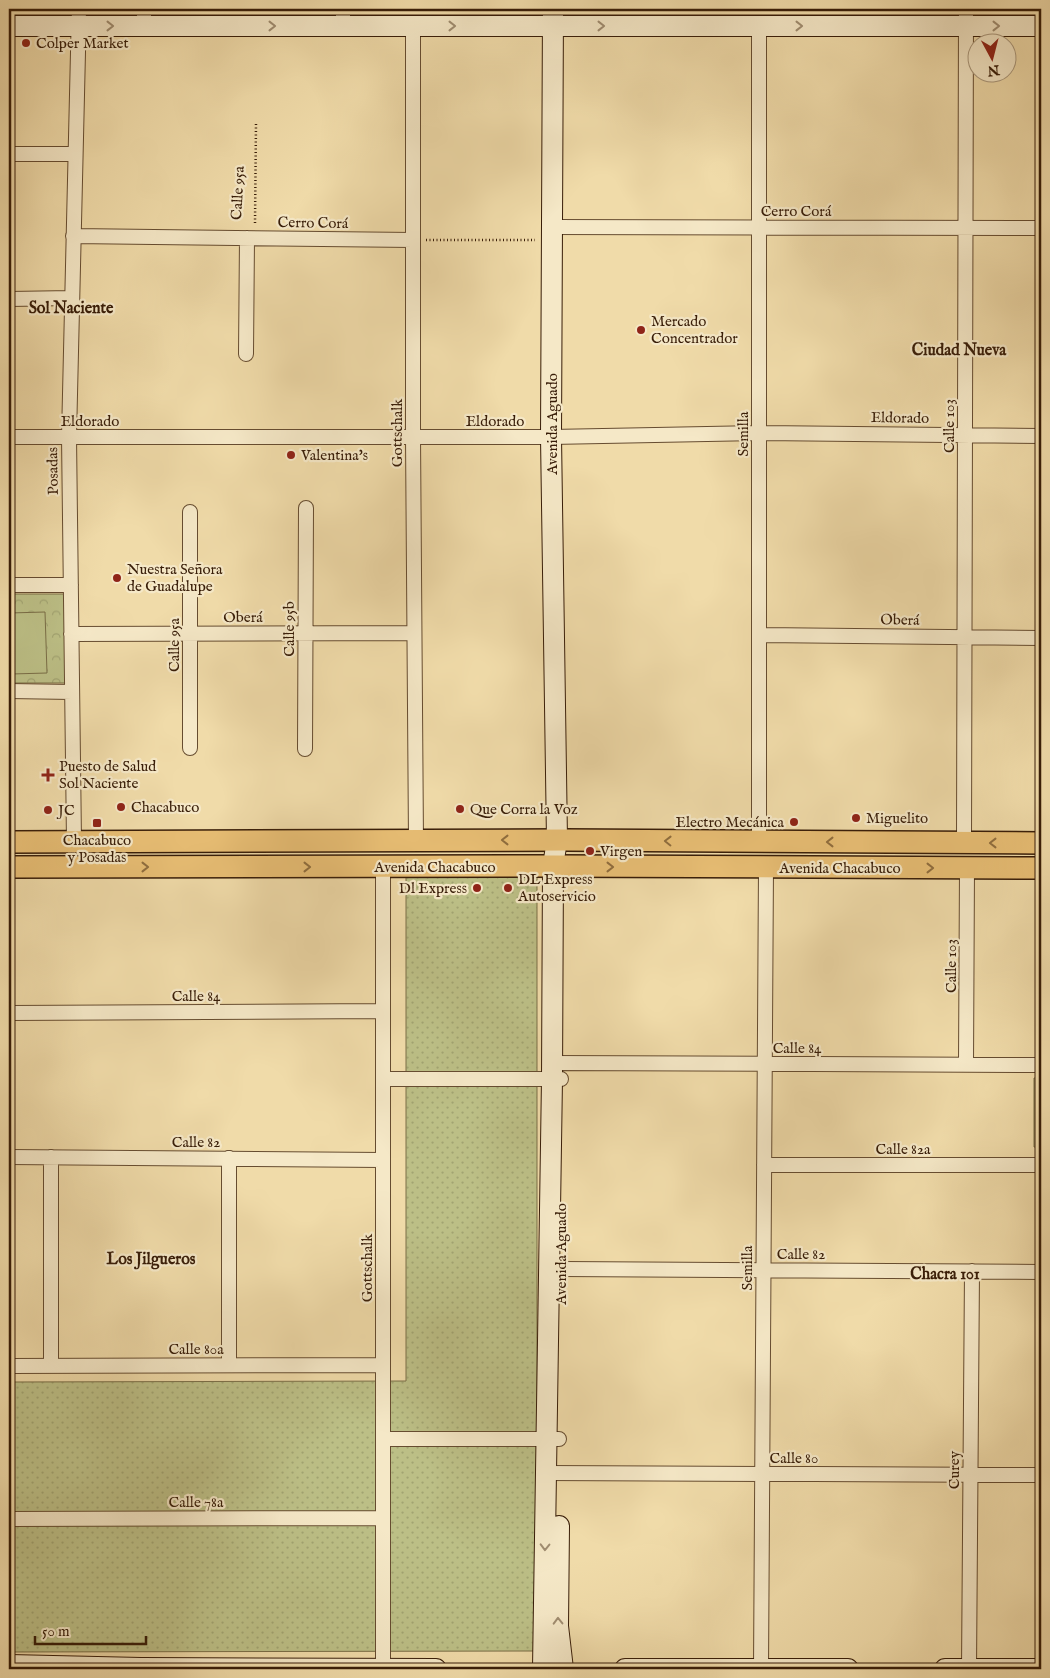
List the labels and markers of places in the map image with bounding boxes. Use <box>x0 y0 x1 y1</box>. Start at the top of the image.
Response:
place label: Colper Market <box>36 34 129 53</box>
marker: Colper Market <box>20 37 32 49</box>
place label: Mercado Concentrador <box>651 312 738 348</box>
marker: Mercado Concentrador <box>635 324 647 336</box>
place label: Valentina's <box>300 446 368 465</box>
marker: Valentina's <box>285 449 297 461</box>
place label: Nuestra Señora de Guadalupe <box>127 560 223 596</box>
marker: Nuestra Señora de Guadalupe <box>111 572 123 584</box>
place label: Puesto de Salud Sol Naciente <box>59 757 157 793</box>
marker: Puesto de Salud Sol Naciente <box>41 768 55 782</box>
place label: Chacabuco <box>131 798 199 817</box>
place label: Que Corra la Voz <box>470 800 578 819</box>
place label: JC <box>56 801 75 820</box>
marker: Chacabuco <box>115 801 127 813</box>
marker: Que Corra la Voz <box>454 803 466 815</box>
marker: JC <box>42 804 54 816</box>
place label: Miguelito <box>866 809 928 828</box>
marker: Miguelito <box>850 812 862 824</box>
place label: Electro Mecánica <box>676 813 785 832</box>
marker: Electro Mecánica <box>788 816 800 828</box>
marker: Chacabuco y Posadas <box>91 817 103 829</box>
place label: Chacabuco y Posadas <box>63 831 131 867</box>
place label: Virgen <box>599 842 642 861</box>
marker: Virgen <box>584 845 596 857</box>
place label: DL Express Autoservicio <box>517 870 596 906</box>
place label: Dl Express <box>399 879 467 898</box>
marker: Dl Express <box>471 882 483 894</box>
marker: DL Express Autoservicio <box>502 882 514 894</box>

